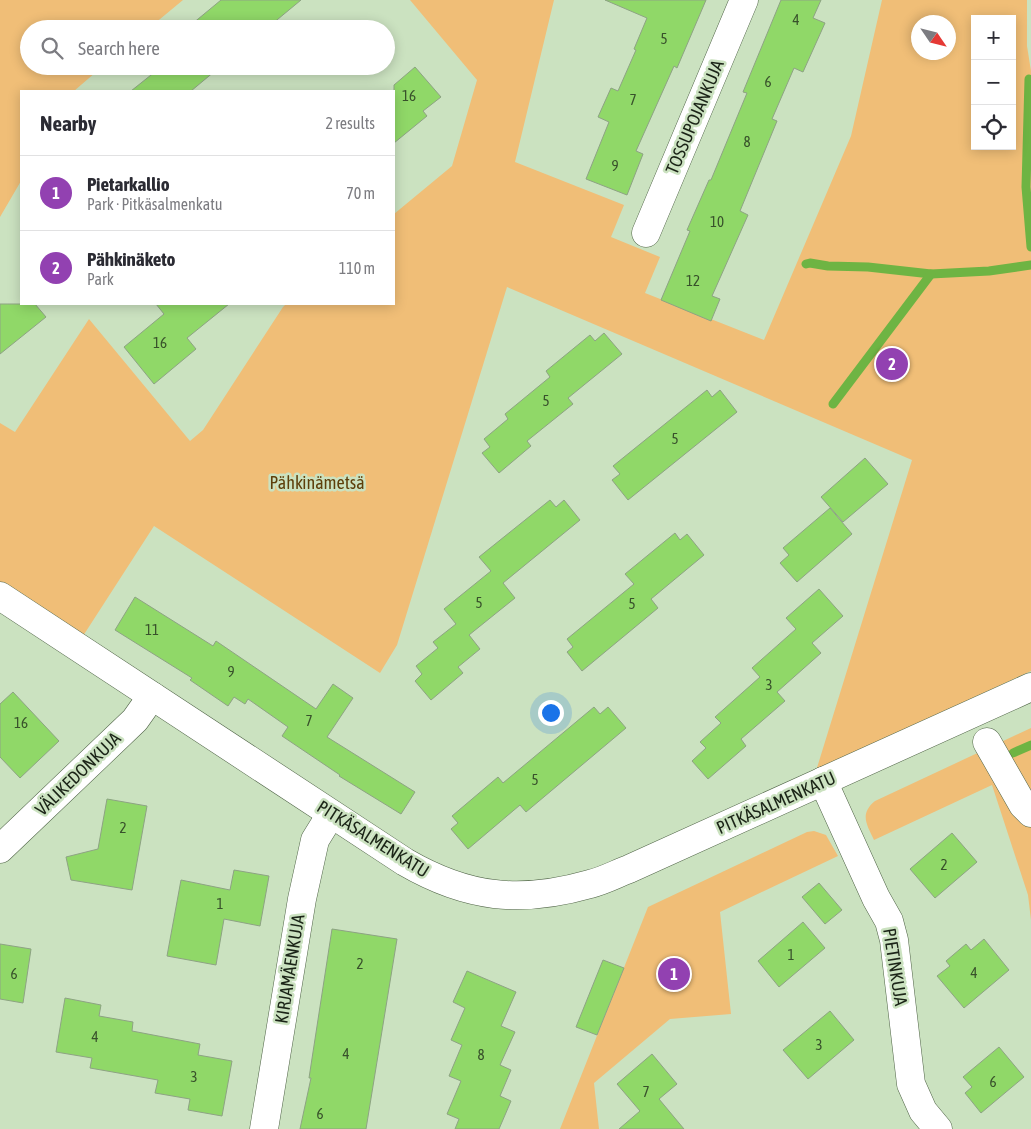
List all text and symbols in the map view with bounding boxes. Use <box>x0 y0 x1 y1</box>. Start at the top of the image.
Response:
house number: 4 <box>792 11 800 28</box>
north arrow <box>911 15 956 60</box>
map controls <box>971 15 1016 150</box>
button: + <box>971 15 1016 60</box>
search box <box>20 20 395 75</box>
house number: 5 <box>660 30 668 47</box>
icon: search <box>38 34 66 62</box>
text: Search here <box>78 37 160 59</box>
street label: TOSSUPOJANKUJA <box>661 56 728 177</box>
button: − <box>971 60 1016 105</box>
house number: 6 <box>764 73 772 90</box>
house number: 16 <box>402 87 416 104</box>
house number: 7 <box>629 91 637 108</box>
button: locate <box>971 105 1016 150</box>
text: Nearby <box>40 111 96 135</box>
text: 2 results <box>325 114 375 132</box>
house number: 8 <box>743 133 751 150</box>
house number: 9 <box>611 157 619 174</box>
text: Pietarkallio <box>87 173 170 195</box>
text: 1 <box>52 184 60 202</box>
text: 70 m <box>346 184 375 202</box>
text: Park · Pitkäsalmenkatu <box>87 195 223 213</box>
house number: 10 <box>710 213 724 230</box>
text: Pähkinäketo <box>87 248 175 270</box>
text: 2 <box>52 259 60 277</box>
text: 110 m <box>339 259 375 277</box>
text: Park <box>87 270 114 288</box>
house number: 12 <box>686 272 700 289</box>
house number: 16 <box>153 334 167 351</box>
pin: 2 <box>876 345 908 383</box>
house number: 5 <box>542 392 550 409</box>
house number: 5 <box>671 430 679 447</box>
park label: Pähkinämetsä <box>269 472 365 493</box>
house number: 5 <box>475 594 483 611</box>
house number: 5 <box>628 595 636 612</box>
house number: 11 <box>145 621 159 638</box>
house number: 9 <box>227 663 235 680</box>
house number: 3 <box>765 676 773 693</box>
your location <box>538 700 564 726</box>
house number: 7 <box>305 712 313 729</box>
house number: 16 <box>14 714 28 731</box>
street label: VÄLIKEDONKUJA <box>31 728 125 820</box>
street label: PITKÄSALMENKATU <box>713 767 839 838</box>
house number: 5 <box>531 771 539 788</box>
street label: PITKÄSALMENKATU <box>313 796 433 881</box>
house number: 2 <box>119 819 127 836</box>
house number: 2 <box>940 856 948 873</box>
house number: 1 <box>216 895 224 912</box>
street label: KIRJAMÄENKUJA <box>271 913 309 1025</box>
street label: PIETINKUJA <box>879 927 912 1007</box>
house number: 1 <box>787 946 795 963</box>
house number: 2 <box>356 955 364 972</box>
pin: 1 <box>658 955 690 993</box>
house number: 4 <box>970 964 978 981</box>
house number: 6 <box>10 965 18 982</box>
house number: 4 <box>91 1028 99 1045</box>
house number: 3 <box>815 1036 823 1053</box>
house number: 4 <box>342 1045 350 1062</box>
house number: 8 <box>477 1046 485 1063</box>
house number: 3 <box>190 1068 198 1085</box>
house number: 6 <box>989 1073 997 1090</box>
house number: 7 <box>642 1083 650 1100</box>
house number: 6 <box>316 1105 324 1122</box>

